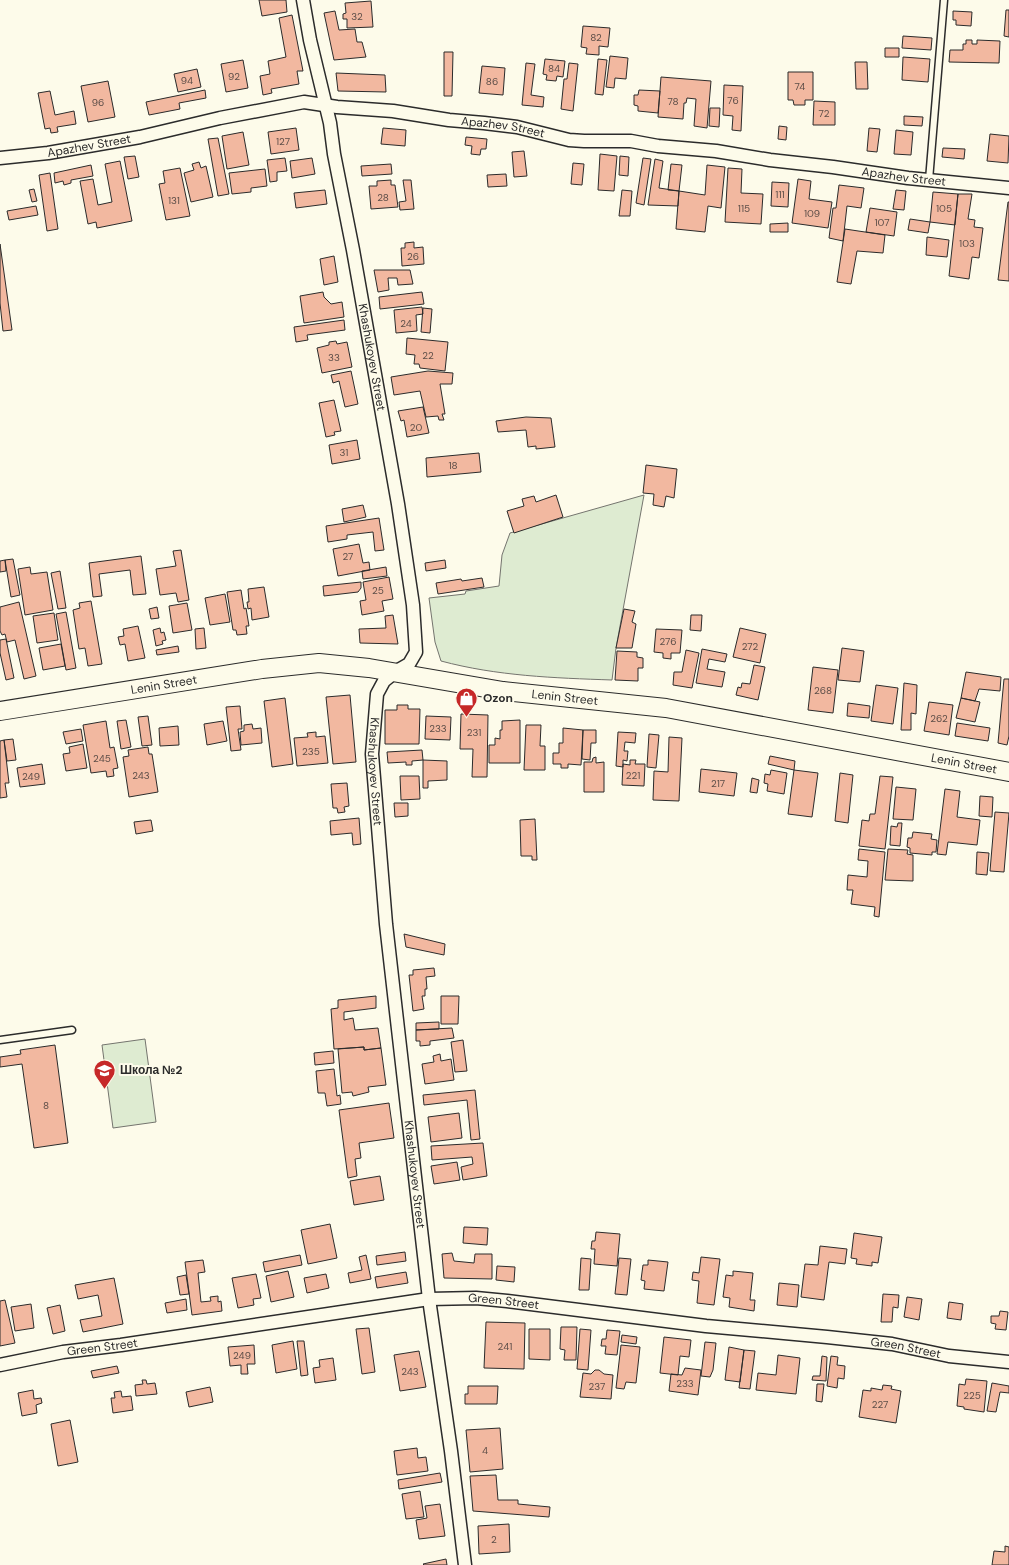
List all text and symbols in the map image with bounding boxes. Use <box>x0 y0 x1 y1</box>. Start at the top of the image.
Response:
house number: 32 <box>351 10 363 23</box>
house number: 82 <box>590 31 602 44</box>
house number: 84 <box>548 62 560 75</box>
house number: 92 <box>228 70 240 83</box>
house number: 94 <box>181 74 193 87</box>
house number: 86 <box>486 75 498 88</box>
house number: 74 <box>795 80 805 93</box>
house number: 76 <box>727 94 739 107</box>
house number: 78 <box>667 95 679 108</box>
house number: 96 <box>92 96 104 109</box>
house number: 72 <box>819 107 830 120</box>
street label: Apazhev Street <box>460 113 547 142</box>
street label: Apazhev Street <box>46 131 132 161</box>
house number: 127 <box>276 135 290 148</box>
street label: Apazhev Street <box>861 163 947 190</box>
house number: 111 <box>775 188 785 201</box>
house number: 28 <box>377 191 389 204</box>
house number: 131 <box>168 194 180 207</box>
house number: 115 <box>738 202 750 215</box>
house number: 105 <box>936 202 952 215</box>
house number: 109 <box>804 207 820 220</box>
house number: 107 <box>874 216 890 229</box>
house number: 103 <box>959 237 975 250</box>
house number: 26 <box>407 250 419 263</box>
street label: Khashukoyev Street <box>355 302 389 412</box>
house number: 24 <box>400 317 412 330</box>
house number: 22 <box>422 349 434 362</box>
house number: 33 <box>328 351 340 364</box>
house number: 20 <box>410 421 422 434</box>
house number: 31 <box>340 446 348 459</box>
house number: 18 <box>448 459 458 472</box>
house number: 27 <box>343 550 353 563</box>
house number: 25 <box>372 584 384 597</box>
house number: 276 <box>660 635 676 648</box>
house number: 272 <box>742 640 758 653</box>
street label: Lenin Street <box>130 671 198 698</box>
house number: 268 <box>814 684 832 697</box>
shop icon: Ozon <box>455 686 479 717</box>
street label: Lenin Street <box>531 686 599 709</box>
place label: Ozon <box>483 690 513 706</box>
house number: 262 <box>930 712 948 725</box>
street label: Khashukoyev Street <box>364 717 386 827</box>
house number: 233 <box>429 722 447 735</box>
house number: 231 <box>467 726 481 739</box>
house number: 235 <box>302 745 320 758</box>
street label: Lenin Street <box>930 750 999 778</box>
house number: 245 <box>93 752 111 765</box>
house number: 243 <box>132 769 150 782</box>
house number: 221 <box>626 769 640 782</box>
house number: 249 <box>22 770 40 783</box>
house number: 217 <box>711 777 725 790</box>
school or university icon: Школа №2 <box>92 1058 116 1089</box>
place label: Школа №2 <box>120 1062 182 1078</box>
house number: 8 <box>43 1099 49 1112</box>
street label: Khashukoyev Street <box>401 1119 429 1230</box>
street label: Green Street <box>468 1290 540 1313</box>
street label: Green Street <box>870 1334 943 1362</box>
street label: Green Street <box>66 1335 139 1359</box>
house number: 241 <box>498 1340 512 1353</box>
house number: 249 <box>233 1349 251 1362</box>
house number: 243 <box>401 1365 419 1378</box>
house number: 233 <box>676 1377 694 1390</box>
house number: 237 <box>589 1380 605 1393</box>
house number: 225 <box>963 1389 981 1402</box>
house number: 227 <box>872 1398 888 1411</box>
house number: 4 <box>482 1444 488 1457</box>
house number: 2 <box>491 1533 497 1546</box>

